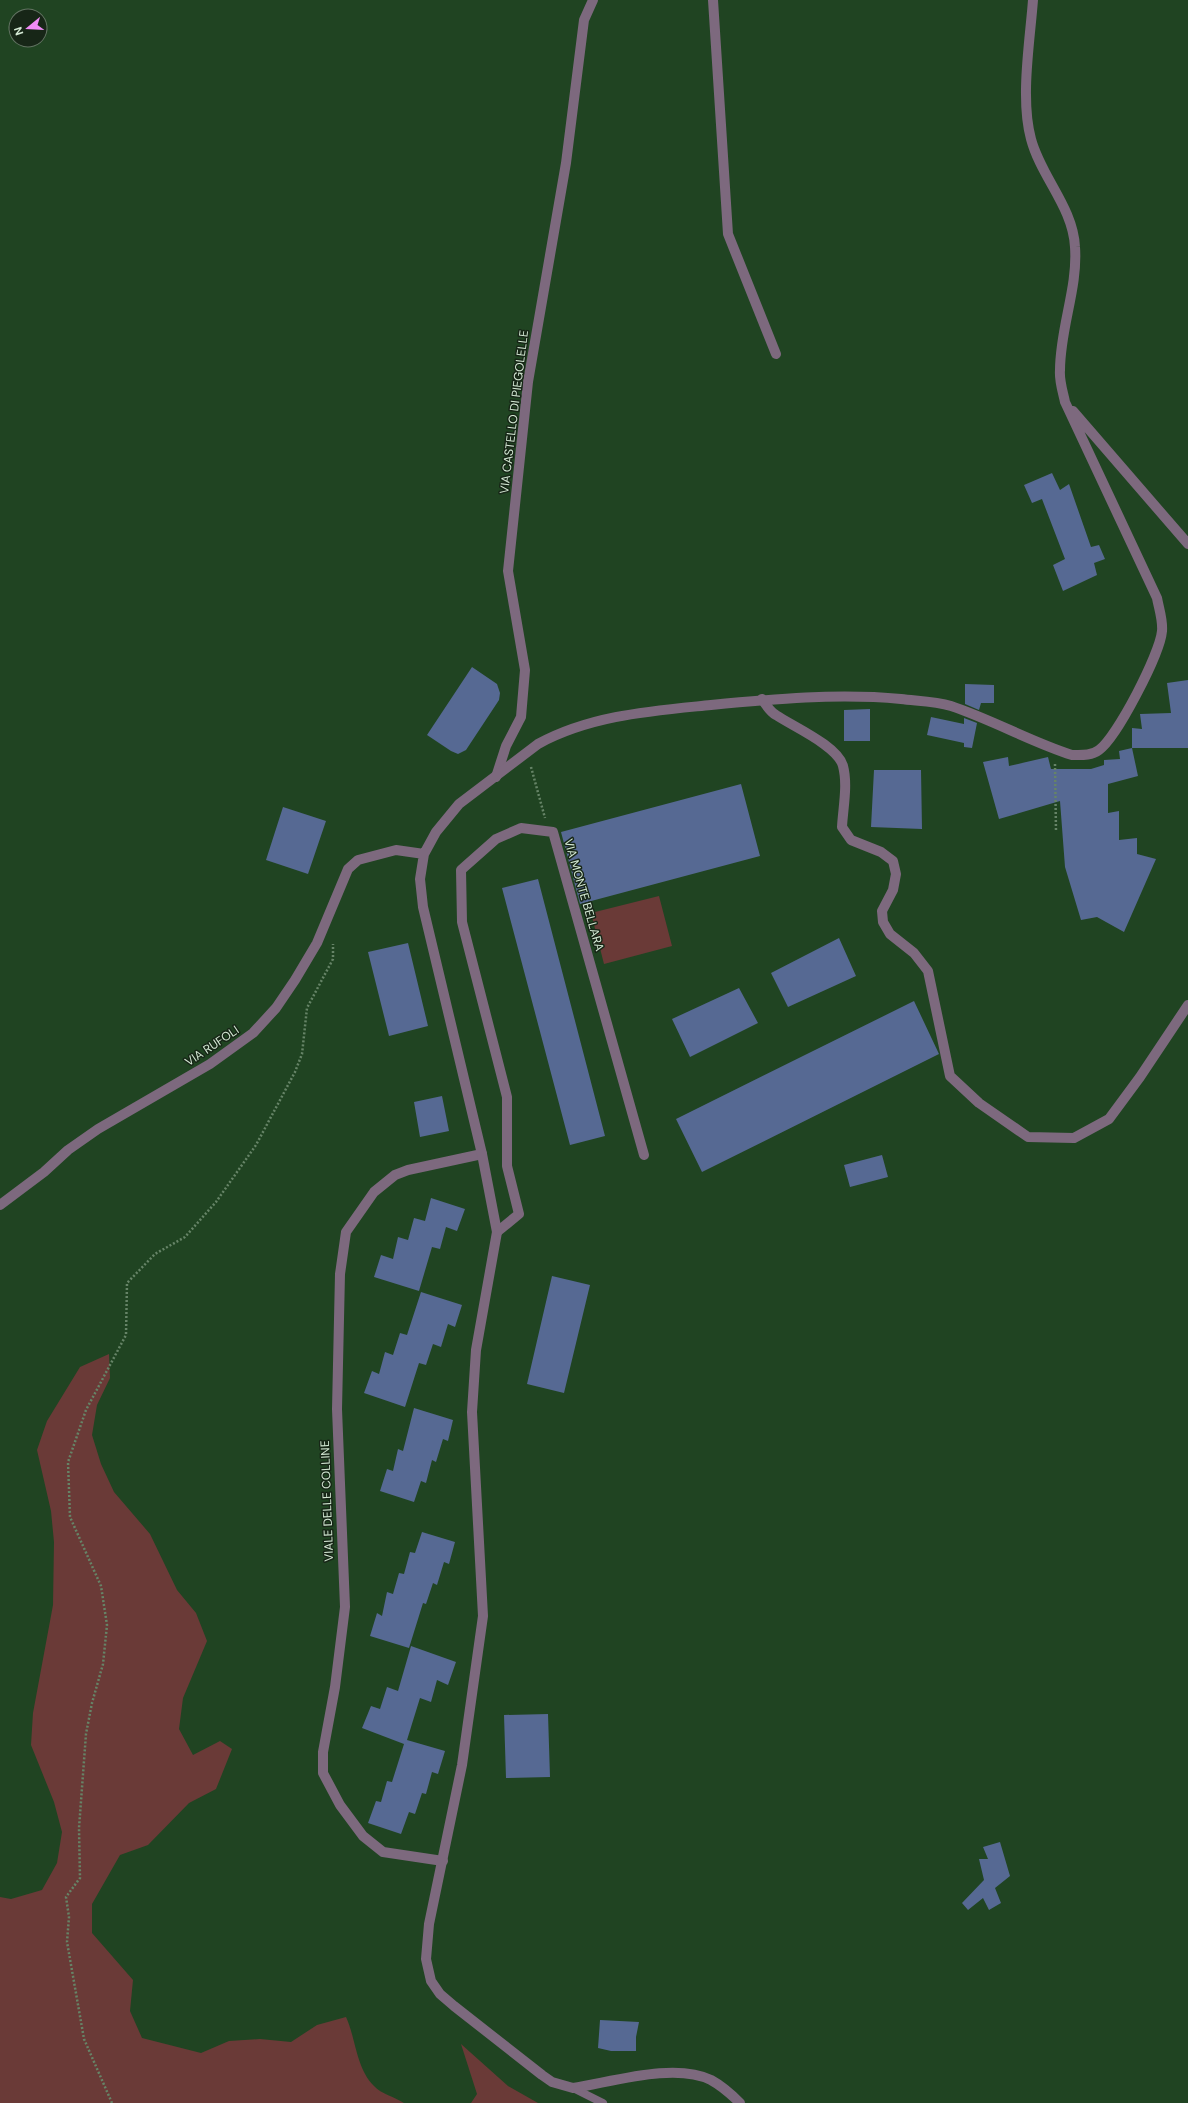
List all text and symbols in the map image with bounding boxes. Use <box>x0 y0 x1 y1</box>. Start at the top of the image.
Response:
north arrow <box>8 8 48 48</box>
text: N <box>11 25 26 37</box>
street label: VIA CASTELLO DI PIEGOLELLE <box>496 329 532 495</box>
street label: VIA MONTE BELLARA <box>560 837 608 953</box>
street label: VIA RUFOLI <box>182 1022 242 1070</box>
street label: VIALE DELLE COLLINE <box>317 1440 337 1562</box>

